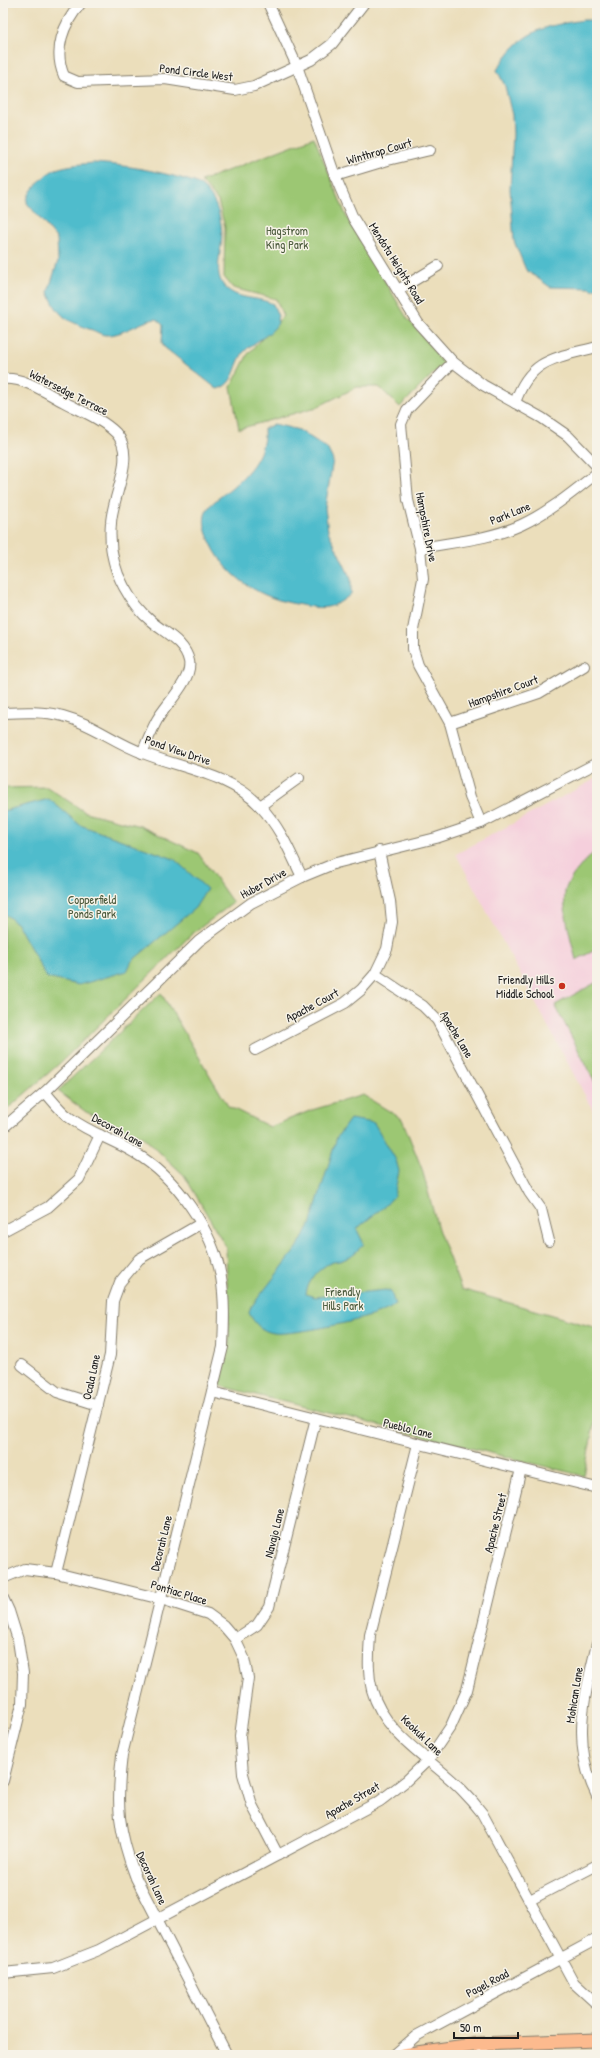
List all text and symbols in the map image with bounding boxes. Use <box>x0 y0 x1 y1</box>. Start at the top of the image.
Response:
street label: Pond Circle West <box>158 59 234 85</box>
street label: Winthrop Court <box>344 133 414 168</box>
street label: Mendota Heights Road <box>365 219 429 307</box>
park label: Hagstrom King Park <box>266 222 308 253</box>
street label: Watersedge Terrace <box>27 365 112 419</box>
street label: Hampshire Drive <box>412 491 442 564</box>
street label: Park Lane <box>487 497 533 529</box>
street label: Hampshire Court <box>466 670 541 711</box>
street label: Pond View Drive <box>143 731 213 769</box>
street label: Huber Drive <box>237 863 289 903</box>
park label: Copperfield Ponds Park <box>68 891 117 922</box>
place label: Friendly Hills Middle School <box>496 971 555 1002</box>
marker: Friendly Hills Middle School <box>557 981 567 991</box>
street label: Apache Court <box>282 983 342 1026</box>
street label: Apache Lane <box>436 1007 478 1061</box>
street label: Decorah Lane <box>89 1109 147 1151</box>
park label: Friendly Hills Park <box>323 1283 363 1314</box>
street label: Ocala Lane <box>78 1352 104 1401</box>
street label: Pueblo Lane <box>381 1414 435 1442</box>
street label: Apache Street <box>479 1491 511 1555</box>
street label: Navajo Lane <box>260 1506 288 1560</box>
street label: Decorah Lane <box>146 1513 176 1572</box>
street label: Pontiac Place <box>149 1575 209 1609</box>
street label: Mohican Lane <box>561 1665 587 1724</box>
street label: Keokuk Lane <box>397 1711 447 1760</box>
street label: Apache Street <box>321 1777 383 1823</box>
street label: Decorah Lane <box>132 1849 172 1907</box>
street label: Pagel Road <box>463 1964 512 2001</box>
scale bar <box>454 2014 518 2040</box>
text: 50 m <box>460 2019 481 2036</box>

